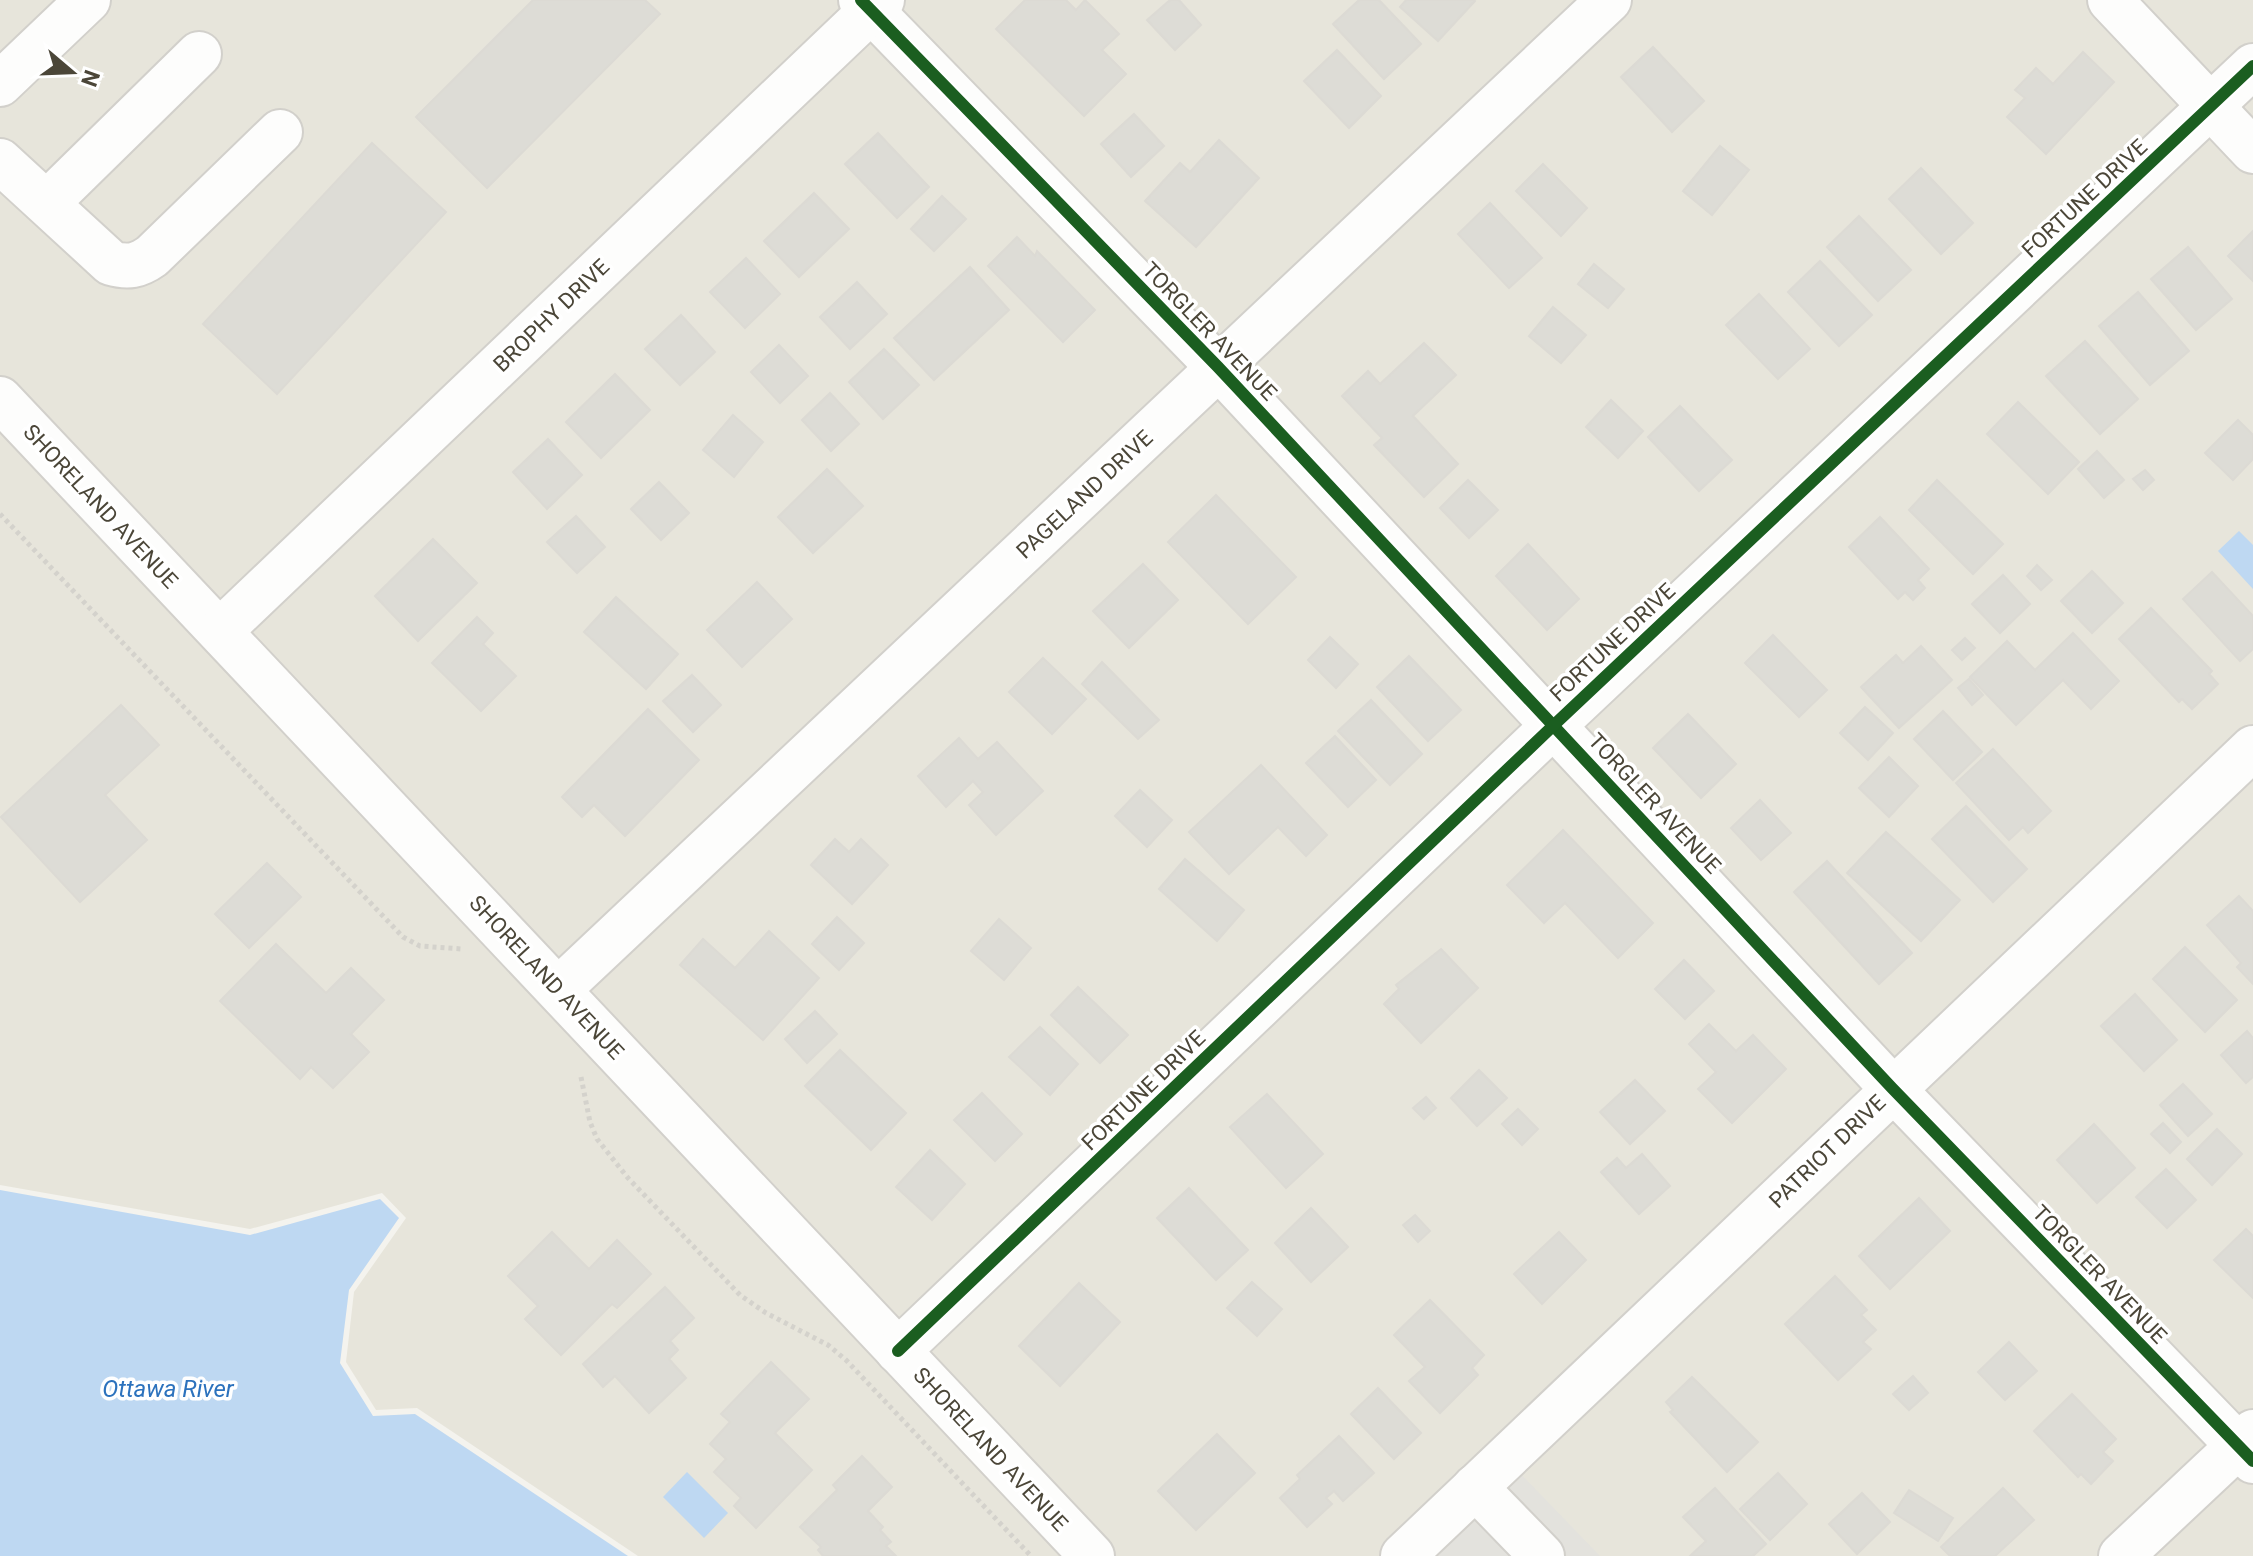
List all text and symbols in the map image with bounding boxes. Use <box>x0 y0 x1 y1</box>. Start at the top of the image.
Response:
north arrow <box>32 32 112 112</box>
text: N <box>76 67 105 90</box>
street label: FORTUNE DRIVE <box>2017 134 2152 263</box>
street label: BROPHY DRIVE <box>488 254 614 377</box>
street label: TORGLER AVENUE <box>1137 257 1282 406</box>
street label: SHORELAND AVENUE <box>18 419 183 593</box>
street label: PAGELAND DRIVE <box>1011 425 1157 564</box>
street label: FORTUNE DRIVE <box>1545 578 1680 707</box>
street label: TORGLER AVENUE <box>1583 728 1726 879</box>
street label: SHORELAND AVENUE <box>464 890 629 1064</box>
street label: FORTUNE DRIVE <box>1077 1025 1210 1155</box>
street label: PATRIOT DRIVE <box>1764 1090 1891 1213</box>
street label: TORGLER AVENUE <box>2027 1200 2172 1349</box>
street label: SHORELAND AVENUE <box>908 1362 1073 1536</box>
water label: Ottawa River <box>102 1375 235 1403</box>

